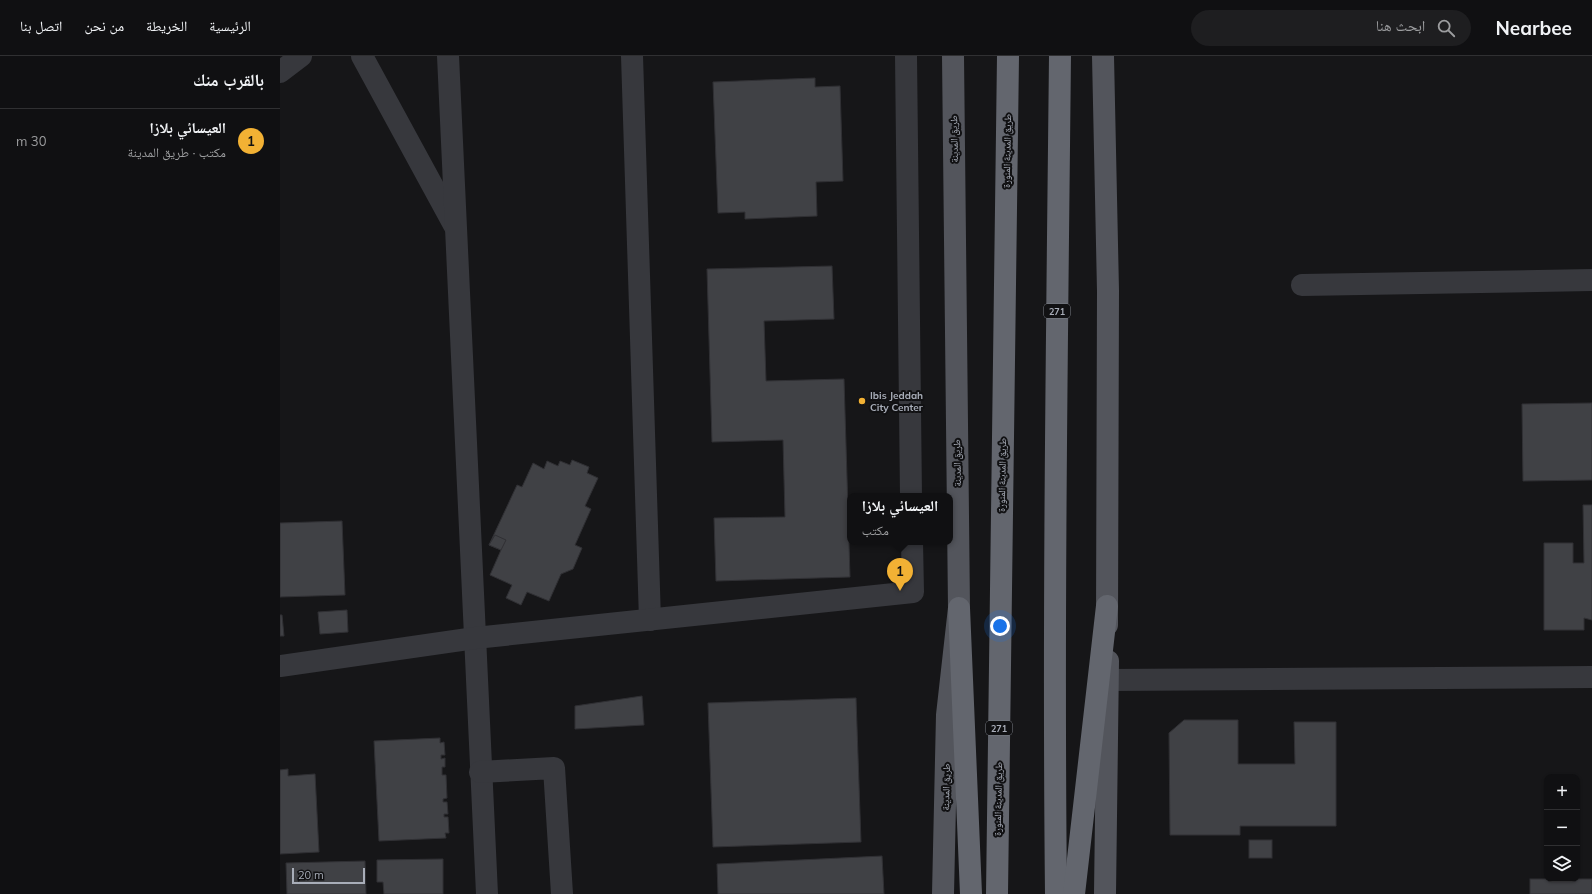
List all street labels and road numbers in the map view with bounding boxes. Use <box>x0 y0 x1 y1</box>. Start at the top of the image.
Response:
street label: طريق المدينة المنورة <box>1000 113 1014 188</box>
street label: طريق المدينة <box>947 115 961 163</box>
road number: 271 <box>1044 304 1070 318</box>
street label: طريق المدينة المنورة <box>995 437 1009 512</box>
street label: طريق المدينة <box>950 439 964 487</box>
road number: 271 <box>986 721 1012 735</box>
street label: طريق المدينة المنورة <box>991 761 1005 836</box>
street label: طريق المدينة <box>939 763 953 811</box>

